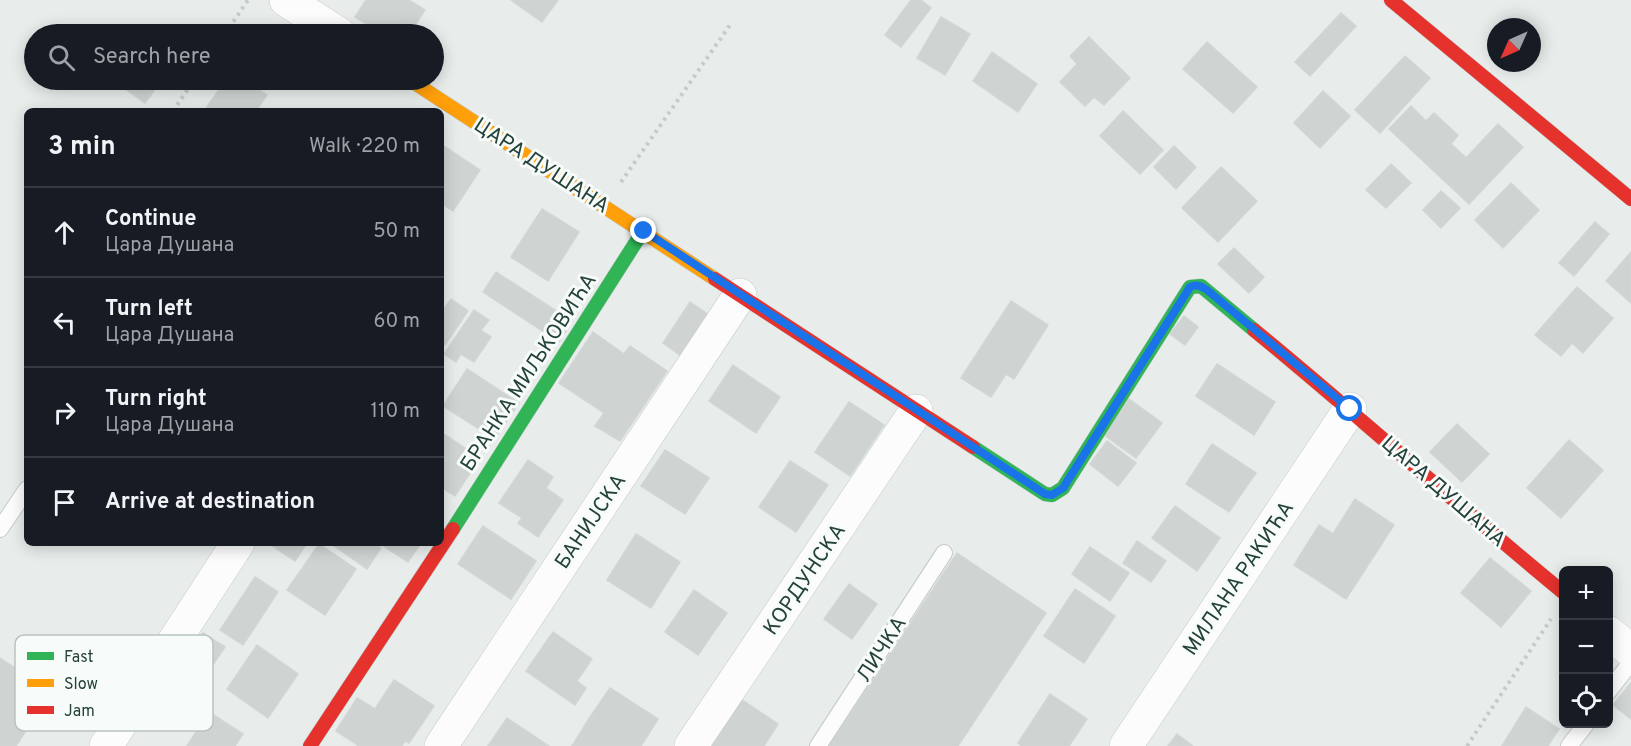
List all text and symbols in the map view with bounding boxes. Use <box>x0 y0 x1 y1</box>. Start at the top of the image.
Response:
north arrow <box>1487 18 1541 72</box>
search box <box>24 24 444 90</box>
icon: search <box>45 41 78 74</box>
text: Search here <box>93 44 211 71</box>
street label: ЦАРА ДУШАНА <box>468 112 614 220</box>
text: 3 min <box>48 131 116 164</box>
text: Walk · 220 m <box>309 134 420 160</box>
text: Continue <box>105 206 196 233</box>
icon: ahead <box>48 216 81 249</box>
route end <box>630 217 656 243</box>
text: 50 m <box>373 219 420 245</box>
text: Цара Душана <box>105 233 234 259</box>
street label: БРАНКА МИЉКОВИЋА <box>455 269 603 477</box>
text: Turn left <box>105 296 193 323</box>
icon: left <box>48 306 81 339</box>
text: 60 m <box>374 309 420 335</box>
text: Цара Душана <box>105 323 234 349</box>
text: Turn right <box>105 386 207 413</box>
route start <box>1336 395 1362 421</box>
icon: right <box>48 396 81 429</box>
text: 110 m <box>371 399 420 425</box>
text: Цара Душана <box>105 413 234 439</box>
street label: ЦАРА ДУШАНА <box>1375 431 1511 554</box>
street label: БАНИЈСКА <box>549 469 633 575</box>
icon: arrive <box>48 486 81 519</box>
text: Arrive at destination <box>105 489 315 516</box>
street label: МИЛАНА РАКИЋА <box>1178 496 1301 661</box>
street label: КОРДУНСКА <box>758 519 853 641</box>
map controls <box>1559 566 1613 728</box>
button: + <box>1559 566 1613 620</box>
street label: ЛИЧКА <box>851 612 914 688</box>
button: − <box>1559 620 1613 674</box>
legend <box>15 635 213 731</box>
text: Fast <box>64 648 94 668</box>
button: locate <box>1559 674 1613 728</box>
text: Slow <box>64 675 98 695</box>
text: Jam <box>64 702 95 722</box>

